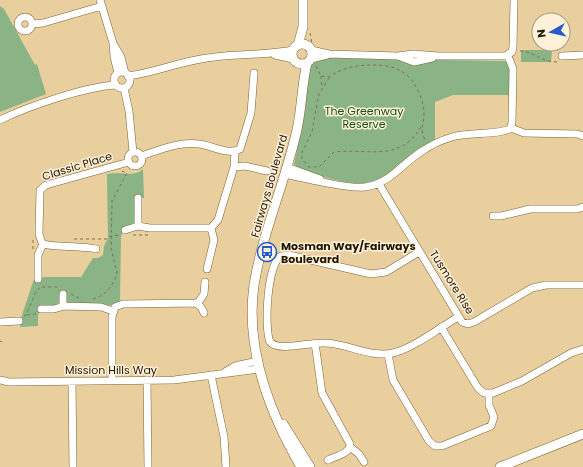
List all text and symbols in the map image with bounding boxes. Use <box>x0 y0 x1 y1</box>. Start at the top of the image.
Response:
north arrow <box>531 12 571 52</box>
text: N <box>533 28 550 39</box>
park label: The Greenway Reserve <box>325 103 404 132</box>
street label: Fairways Boulevard <box>247 133 291 239</box>
street label: Classic Place <box>40 148 114 184</box>
place label: Mosman Way/Fairways Boulevard <box>281 238 416 267</box>
bus stop icon: Mosman Way/Fairways Boulevard <box>256 241 278 263</box>
street label: Tusmore Rise <box>426 247 478 317</box>
street label: Mission Hills Way <box>65 362 158 378</box>

